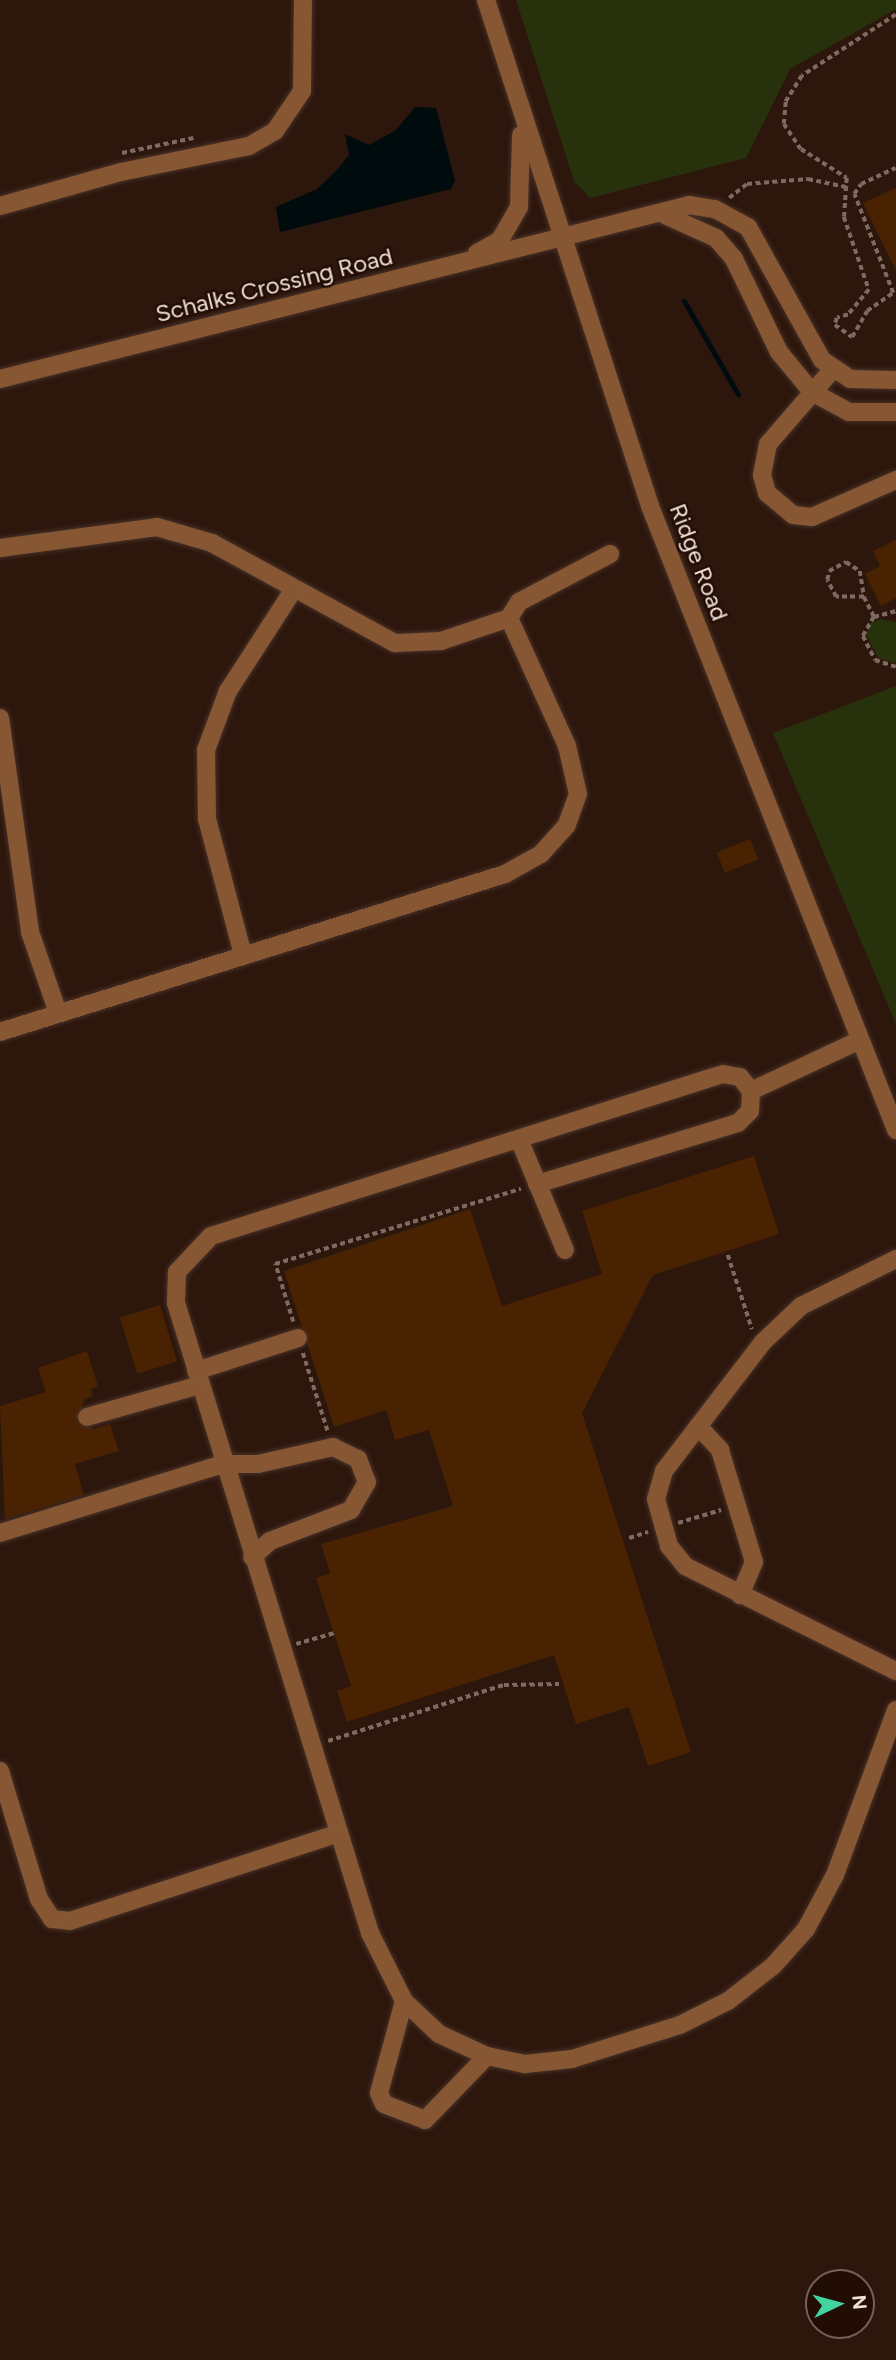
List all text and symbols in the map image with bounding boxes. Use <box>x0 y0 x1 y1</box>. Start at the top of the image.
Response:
street label: Schalks Crossing Road <box>152 242 396 328</box>
street label: Ridge Road <box>664 499 734 625</box>
north arrow <box>805 2269 875 2339</box>
text: N <box>847 2294 872 2311</box>

